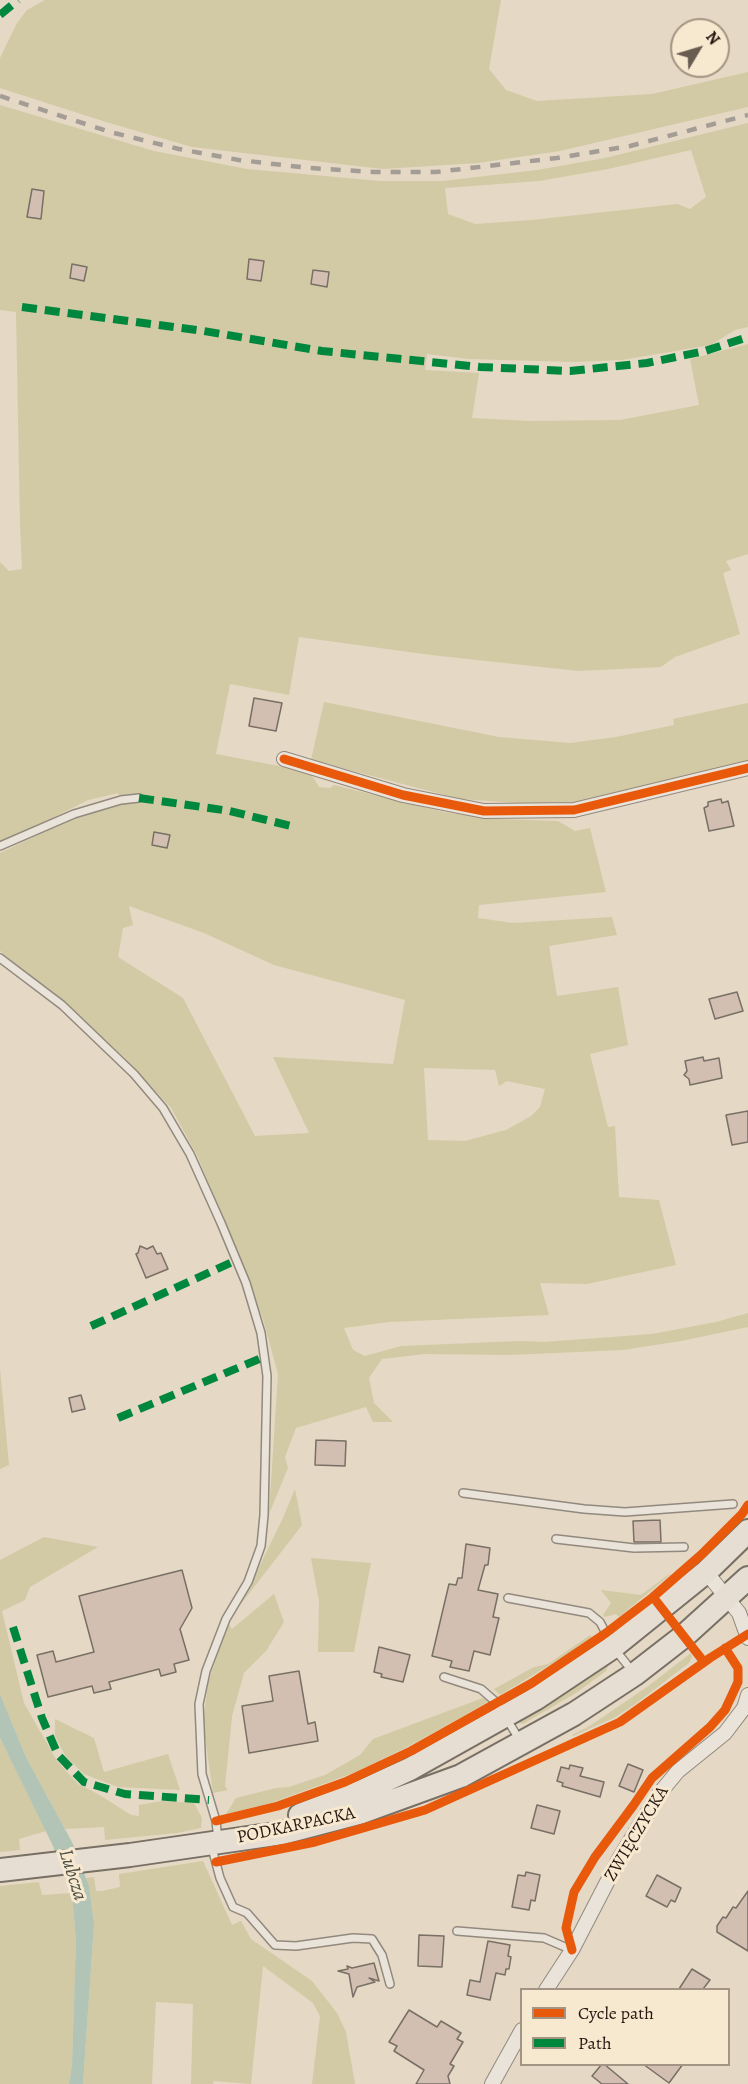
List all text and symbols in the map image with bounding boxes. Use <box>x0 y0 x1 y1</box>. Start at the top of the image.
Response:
north arrow <box>670 18 730 78</box>
text: N <box>700 27 725 50</box>
street label: ZWIĘCZYCKA <box>600 1782 674 1886</box>
street label: PODKARPACKA <box>235 1803 357 1849</box>
water label: Lubcza <box>52 1846 92 1904</box>
legend <box>520 1988 730 2066</box>
text: Cycle path <box>578 2001 654 2025</box>
text: Path <box>578 2031 612 2055</box>

